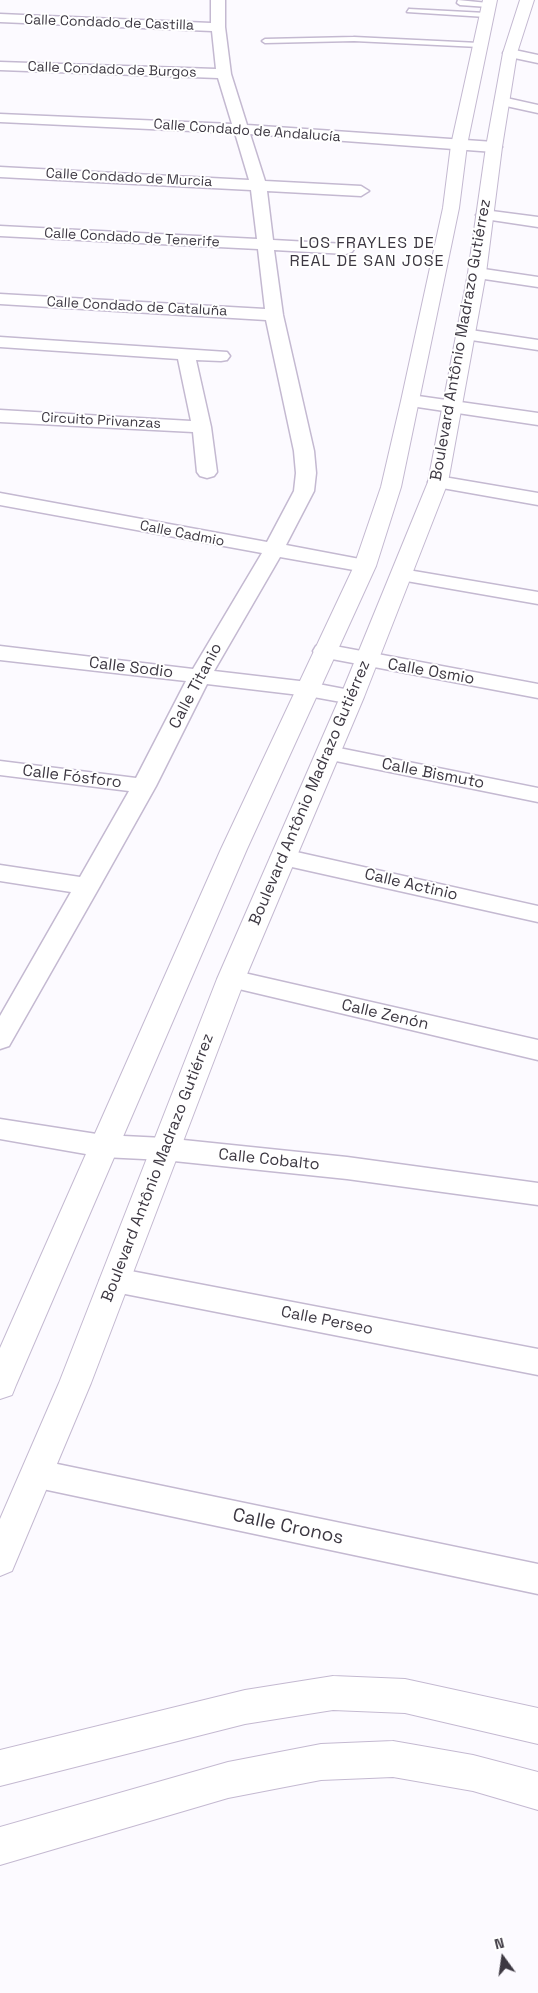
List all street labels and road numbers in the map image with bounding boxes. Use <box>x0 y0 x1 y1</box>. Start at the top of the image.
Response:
street label: Calle Condado de Castilla <box>24 12 194 34</box>
street label: Calle Condado de Burgos <box>27 59 197 81</box>
street label: Calle Condado de Andalucía <box>153 116 341 146</box>
street label: Calle Condado de Murcia <box>45 165 213 191</box>
street label: Boulevard Antônio Madrazo Gutiérrez <box>427 198 495 482</box>
street label: Calle Condado de Tenerife <box>44 225 220 251</box>
street label: Calle Condado de Cataluña <box>46 294 228 320</box>
street label: Circuito Privanzas <box>41 409 161 433</box>
street label: Calle Cadmio <box>138 518 226 550</box>
street label: Calle Titanio <box>165 640 227 732</box>
street label: Calle Sodio <box>88 653 174 683</box>
street label: Calle Osmio <box>386 655 476 689</box>
street label: Boulevard Antônio Madrazo Gutiérrez <box>245 658 375 928</box>
street label: Calle Bismuto <box>380 755 486 793</box>
street label: Calle Fósforo <box>21 761 123 793</box>
street label: Calle Actinio <box>362 865 460 905</box>
street label: Calle Zenón <box>340 996 430 1034</box>
street label: Boulevard Antônio Madrazo Gutiérrez <box>98 1031 218 1305</box>
street label: Calle Cobalto <box>218 1145 320 1175</box>
street label: Calle Perseo <box>279 1303 375 1339</box>
street label: Calle Cronos <box>230 1504 346 1550</box>

